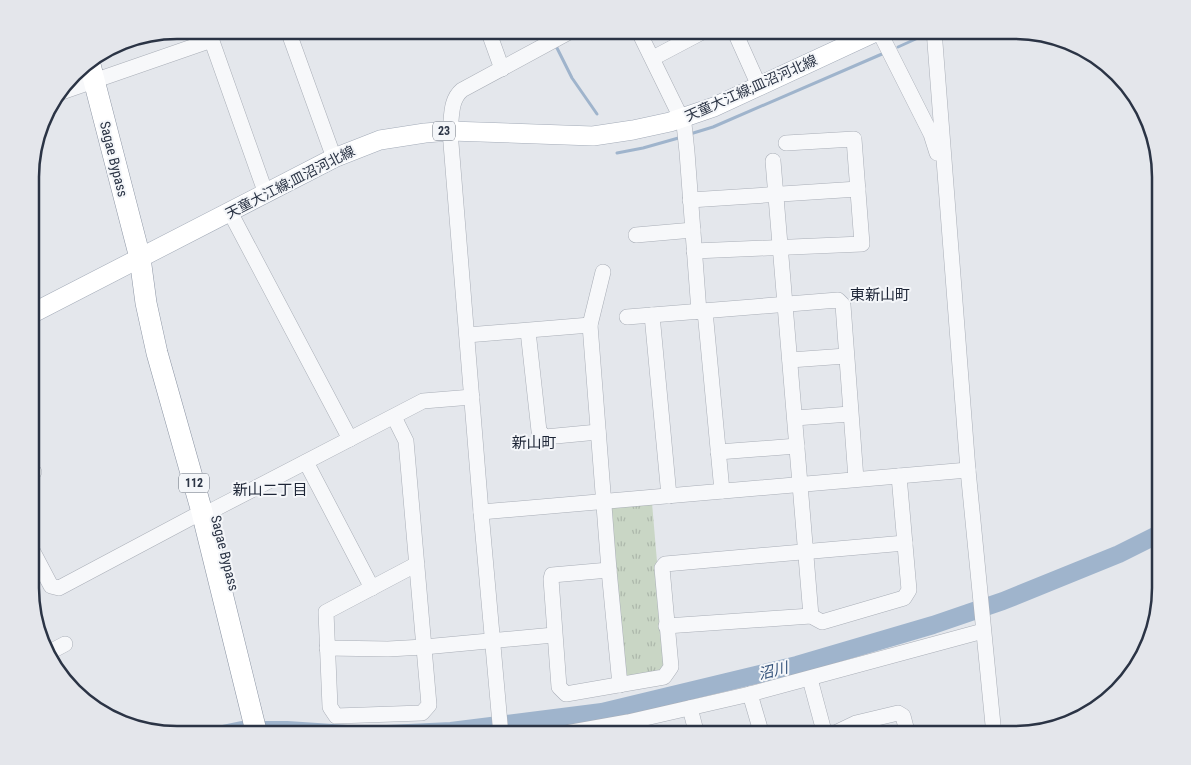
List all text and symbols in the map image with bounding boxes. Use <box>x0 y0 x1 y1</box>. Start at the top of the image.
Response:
street label: 天童大江線;皿沼河北線 <box>682 52 820 124</box>
street label: Sagae Bypass <box>97 120 131 198</box>
road number: 23 <box>433 122 455 140</box>
street label: 天童大江線;皿沼河北線 <box>223 142 357 222</box>
district label: 東新山町 <box>850 286 910 304</box>
district label: 新山町 <box>511 434 557 452</box>
road number: 112 <box>179 473 209 492</box>
district label: 新山二丁目 <box>232 481 308 499</box>
street label: Sagae Bypass <box>208 514 242 592</box>
water label: 沼川 <box>756 658 792 683</box>

